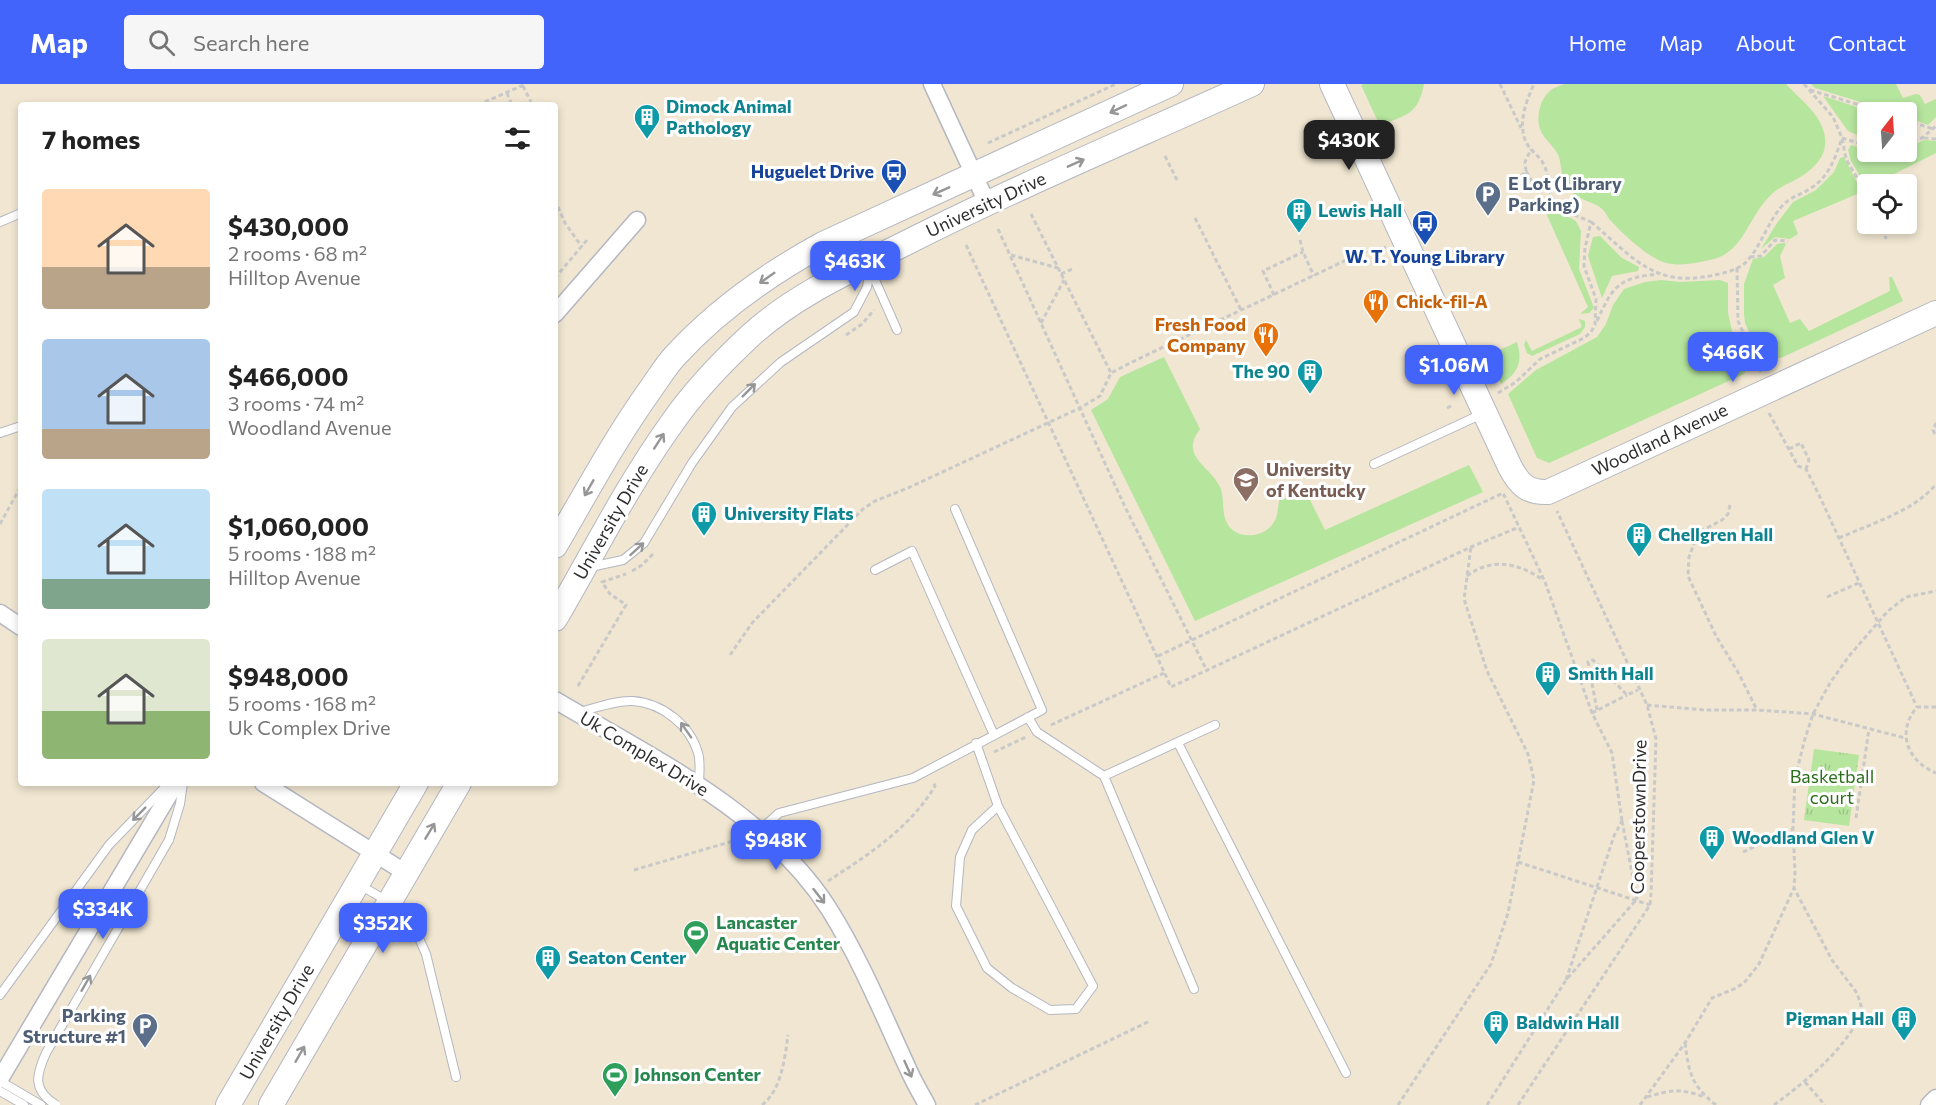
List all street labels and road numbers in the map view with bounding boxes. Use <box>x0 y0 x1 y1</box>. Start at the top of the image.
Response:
street label: University Drive <box>922 167 1049 241</box>
street label: Woodland Avenue <box>1588 398 1731 480</box>
street label: University Drive <box>568 460 652 583</box>
street label: Uk Complex Drive <box>576 706 713 800</box>
street label: CooperstownDrive <box>1626 739 1650 895</box>
street label: University Drive <box>234 960 318 1083</box>

